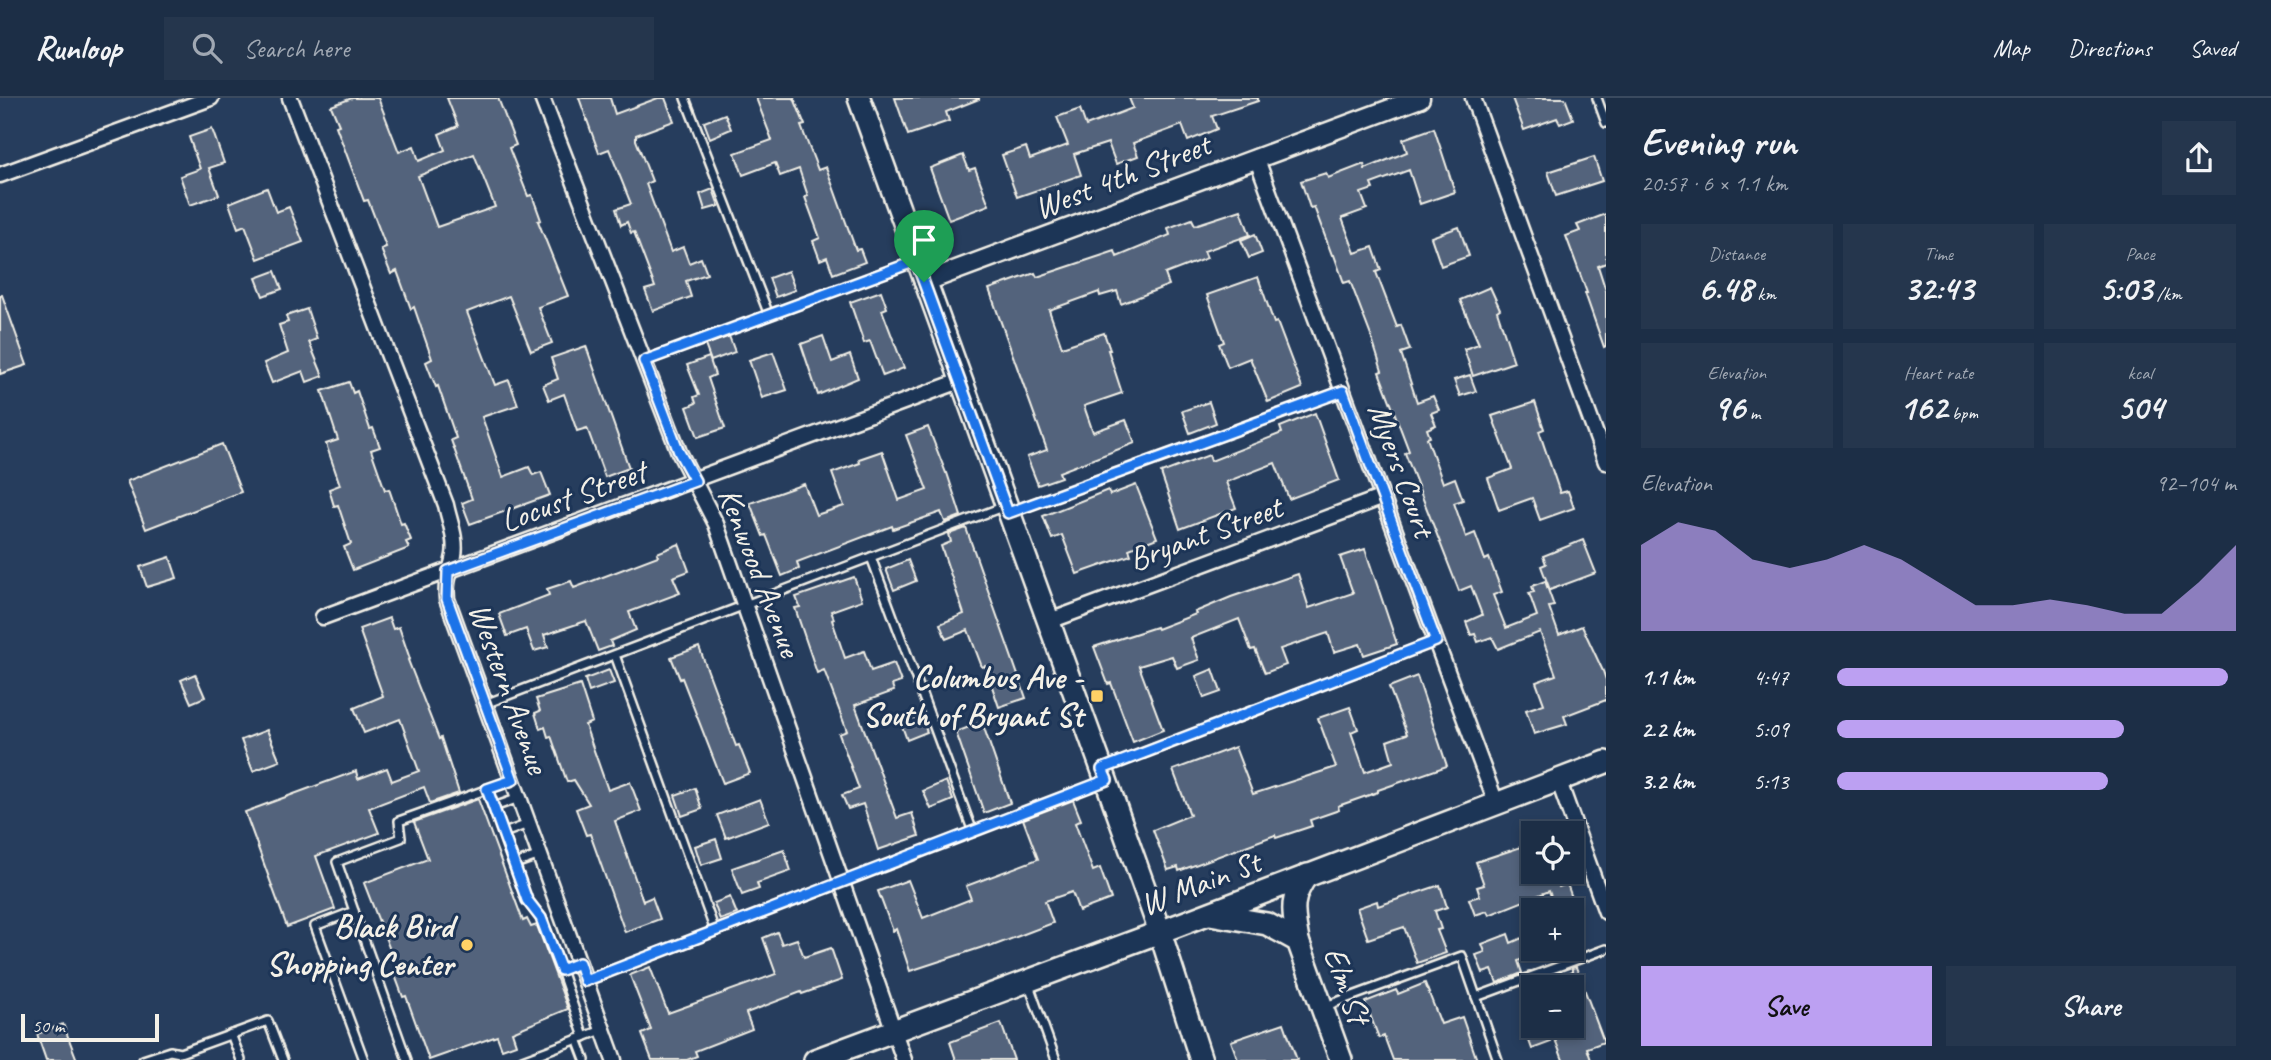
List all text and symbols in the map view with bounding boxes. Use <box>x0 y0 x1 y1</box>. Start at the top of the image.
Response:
search box <box>164 17 654 80</box>
text: Runloop <box>35 27 122 69</box>
icon: search <box>188 29 226 67</box>
text: Search here <box>244 32 349 65</box>
text: Map <box>1993 33 2030 63</box>
text: Directions <box>2068 33 2151 63</box>
text: Saved <box>2189 33 2236 63</box>
text: Evening run <box>1641 119 1797 166</box>
button: share <box>2162 121 2236 195</box>
street label: West 4th Street <box>1028 122 1219 229</box>
text: 20:57 · 6 × 1.1 km <box>1641 169 1787 198</box>
pin <box>894 210 954 282</box>
icon: arrive <box>905 221 943 259</box>
text: Distance <box>1708 242 1765 266</box>
text: Time <box>1924 242 1953 266</box>
text: Pace <box>2126 242 2155 266</box>
text: 6.48 <box>1698 266 1753 311</box>
text: 32:43 <box>1904 266 1973 311</box>
text: 5:03 <box>2099 266 2152 311</box>
text: km <box>1753 282 1776 306</box>
text: /km <box>2152 282 2182 306</box>
text: Elevation <box>1708 361 1766 385</box>
text: Heart rate <box>1904 361 1973 385</box>
text: kcal <box>2128 361 2153 385</box>
text: 96 <box>1713 385 1745 430</box>
text: 162 <box>1899 385 1947 430</box>
text: 504 <box>2117 385 2164 430</box>
street label: Myers Court <box>1358 397 1447 546</box>
text: m <box>1745 401 1760 425</box>
text: bpm <box>1947 401 1978 425</box>
street label: Locust Street <box>495 449 655 542</box>
text: Elevation <box>1641 469 1712 498</box>
text: 92–104 m <box>2156 469 2236 498</box>
street label: Kenwood Avenue <box>709 481 812 665</box>
street label: Bryant Street <box>1123 485 1290 580</box>
street label: Western Avenue <box>459 597 560 781</box>
place label: Columbus Ave - South of Bryant St <box>862 656 1087 736</box>
text: 1.1 km <box>1641 663 1695 692</box>
text: 4:47 <box>1753 663 1789 692</box>
marker: Columbus Ave - South of Bryant St <box>1089 688 1105 704</box>
text: 2.2 km <box>1641 715 1695 744</box>
text: 5:09 <box>1753 715 1789 744</box>
text: 3.2 km <box>1641 767 1695 796</box>
text: 5:13 <box>1753 767 1789 796</box>
map controls <box>1521 821 1584 1038</box>
button: locate <box>1521 821 1584 884</box>
street label: W Main St <box>1134 840 1269 925</box>
button: + <box>1521 898 1584 961</box>
place label: Black Bird Shopping Center <box>266 905 459 985</box>
marker: Black Bird Shopping Center <box>459 937 475 953</box>
street label: Elm St <box>1314 941 1381 1033</box>
button: Save <box>1641 966 1932 1046</box>
button: Share <box>1946 966 2236 1046</box>
button: − <box>1521 975 1584 1038</box>
scale bar <box>21 1011 159 1043</box>
text: 50 m <box>32 1014 64 1038</box>

